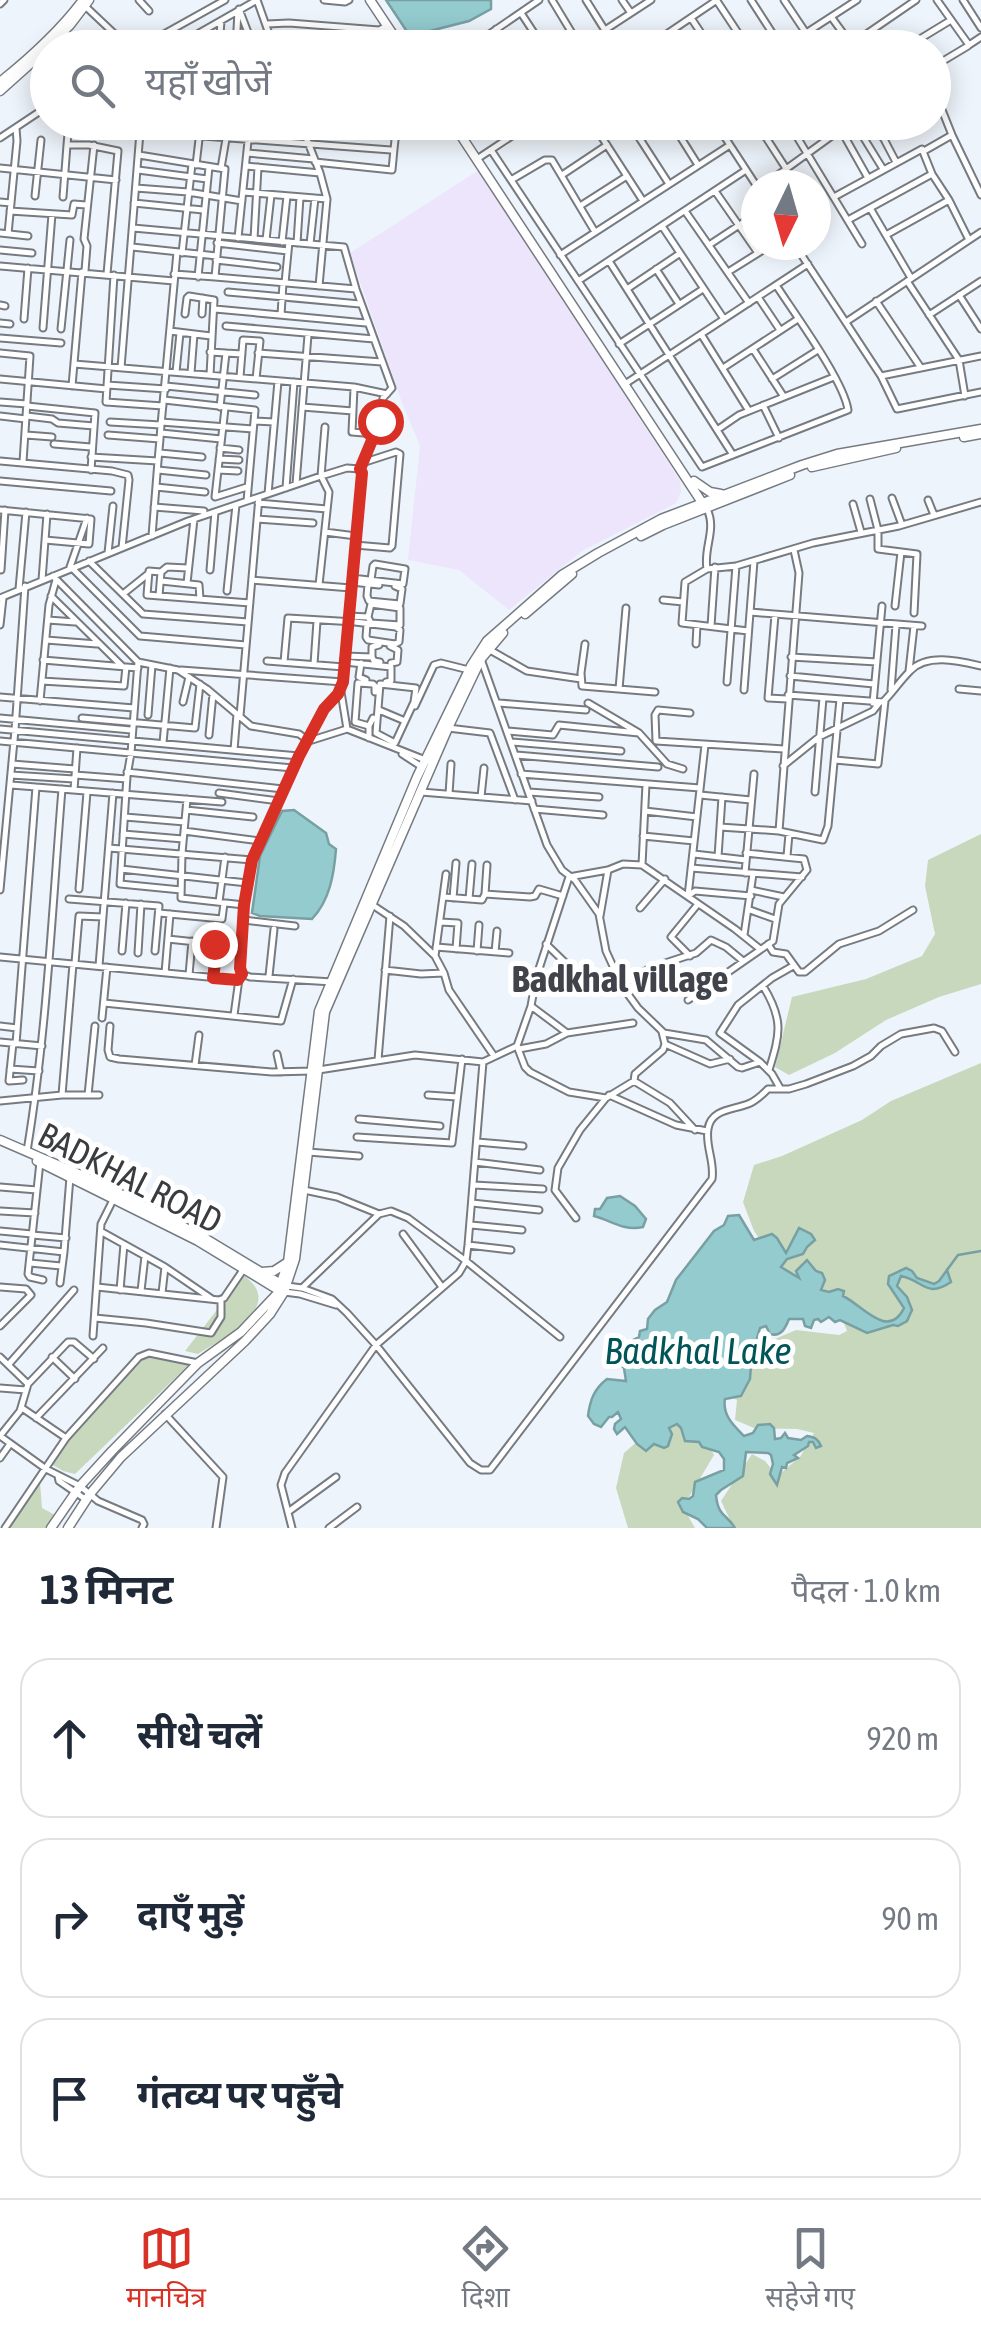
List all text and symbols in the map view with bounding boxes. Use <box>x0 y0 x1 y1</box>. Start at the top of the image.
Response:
search box <box>30 30 951 140</box>
icon: search <box>65 58 120 113</box>
text: यहाँ खोजें <box>145 60 271 103</box>
north arrow <box>741 170 831 260</box>
route start <box>358 399 404 445</box>
route end <box>192 922 238 968</box>
district label: Badkhal village <box>512 957 728 1000</box>
street label: BADKHAL ROAD <box>32 1114 229 1240</box>
water label: Badkhal Lake <box>604 1329 792 1372</box>
text: 13 मिनट <box>40 1565 173 1613</box>
text: पैदल · 1.0 km <box>791 1572 941 1609</box>
icon: ahead <box>42 1711 97 1766</box>
text: सीधे चलें <box>137 1713 262 1756</box>
text: 920 m <box>866 1720 939 1757</box>
icon: right <box>42 1891 97 1946</box>
text: दाएँ मुड़ें <box>137 1893 244 1936</box>
text: 90 m <box>881 1900 939 1937</box>
icon: arrive <box>42 2071 97 2126</box>
text: गंतव्य पर पहुँचे <box>137 2073 343 2116</box>
tab: मानचित्र <box>126 2221 206 2318</box>
tab: दिशा <box>458 2221 513 2318</box>
tab: सहेजे गए <box>765 2221 855 2318</box>

